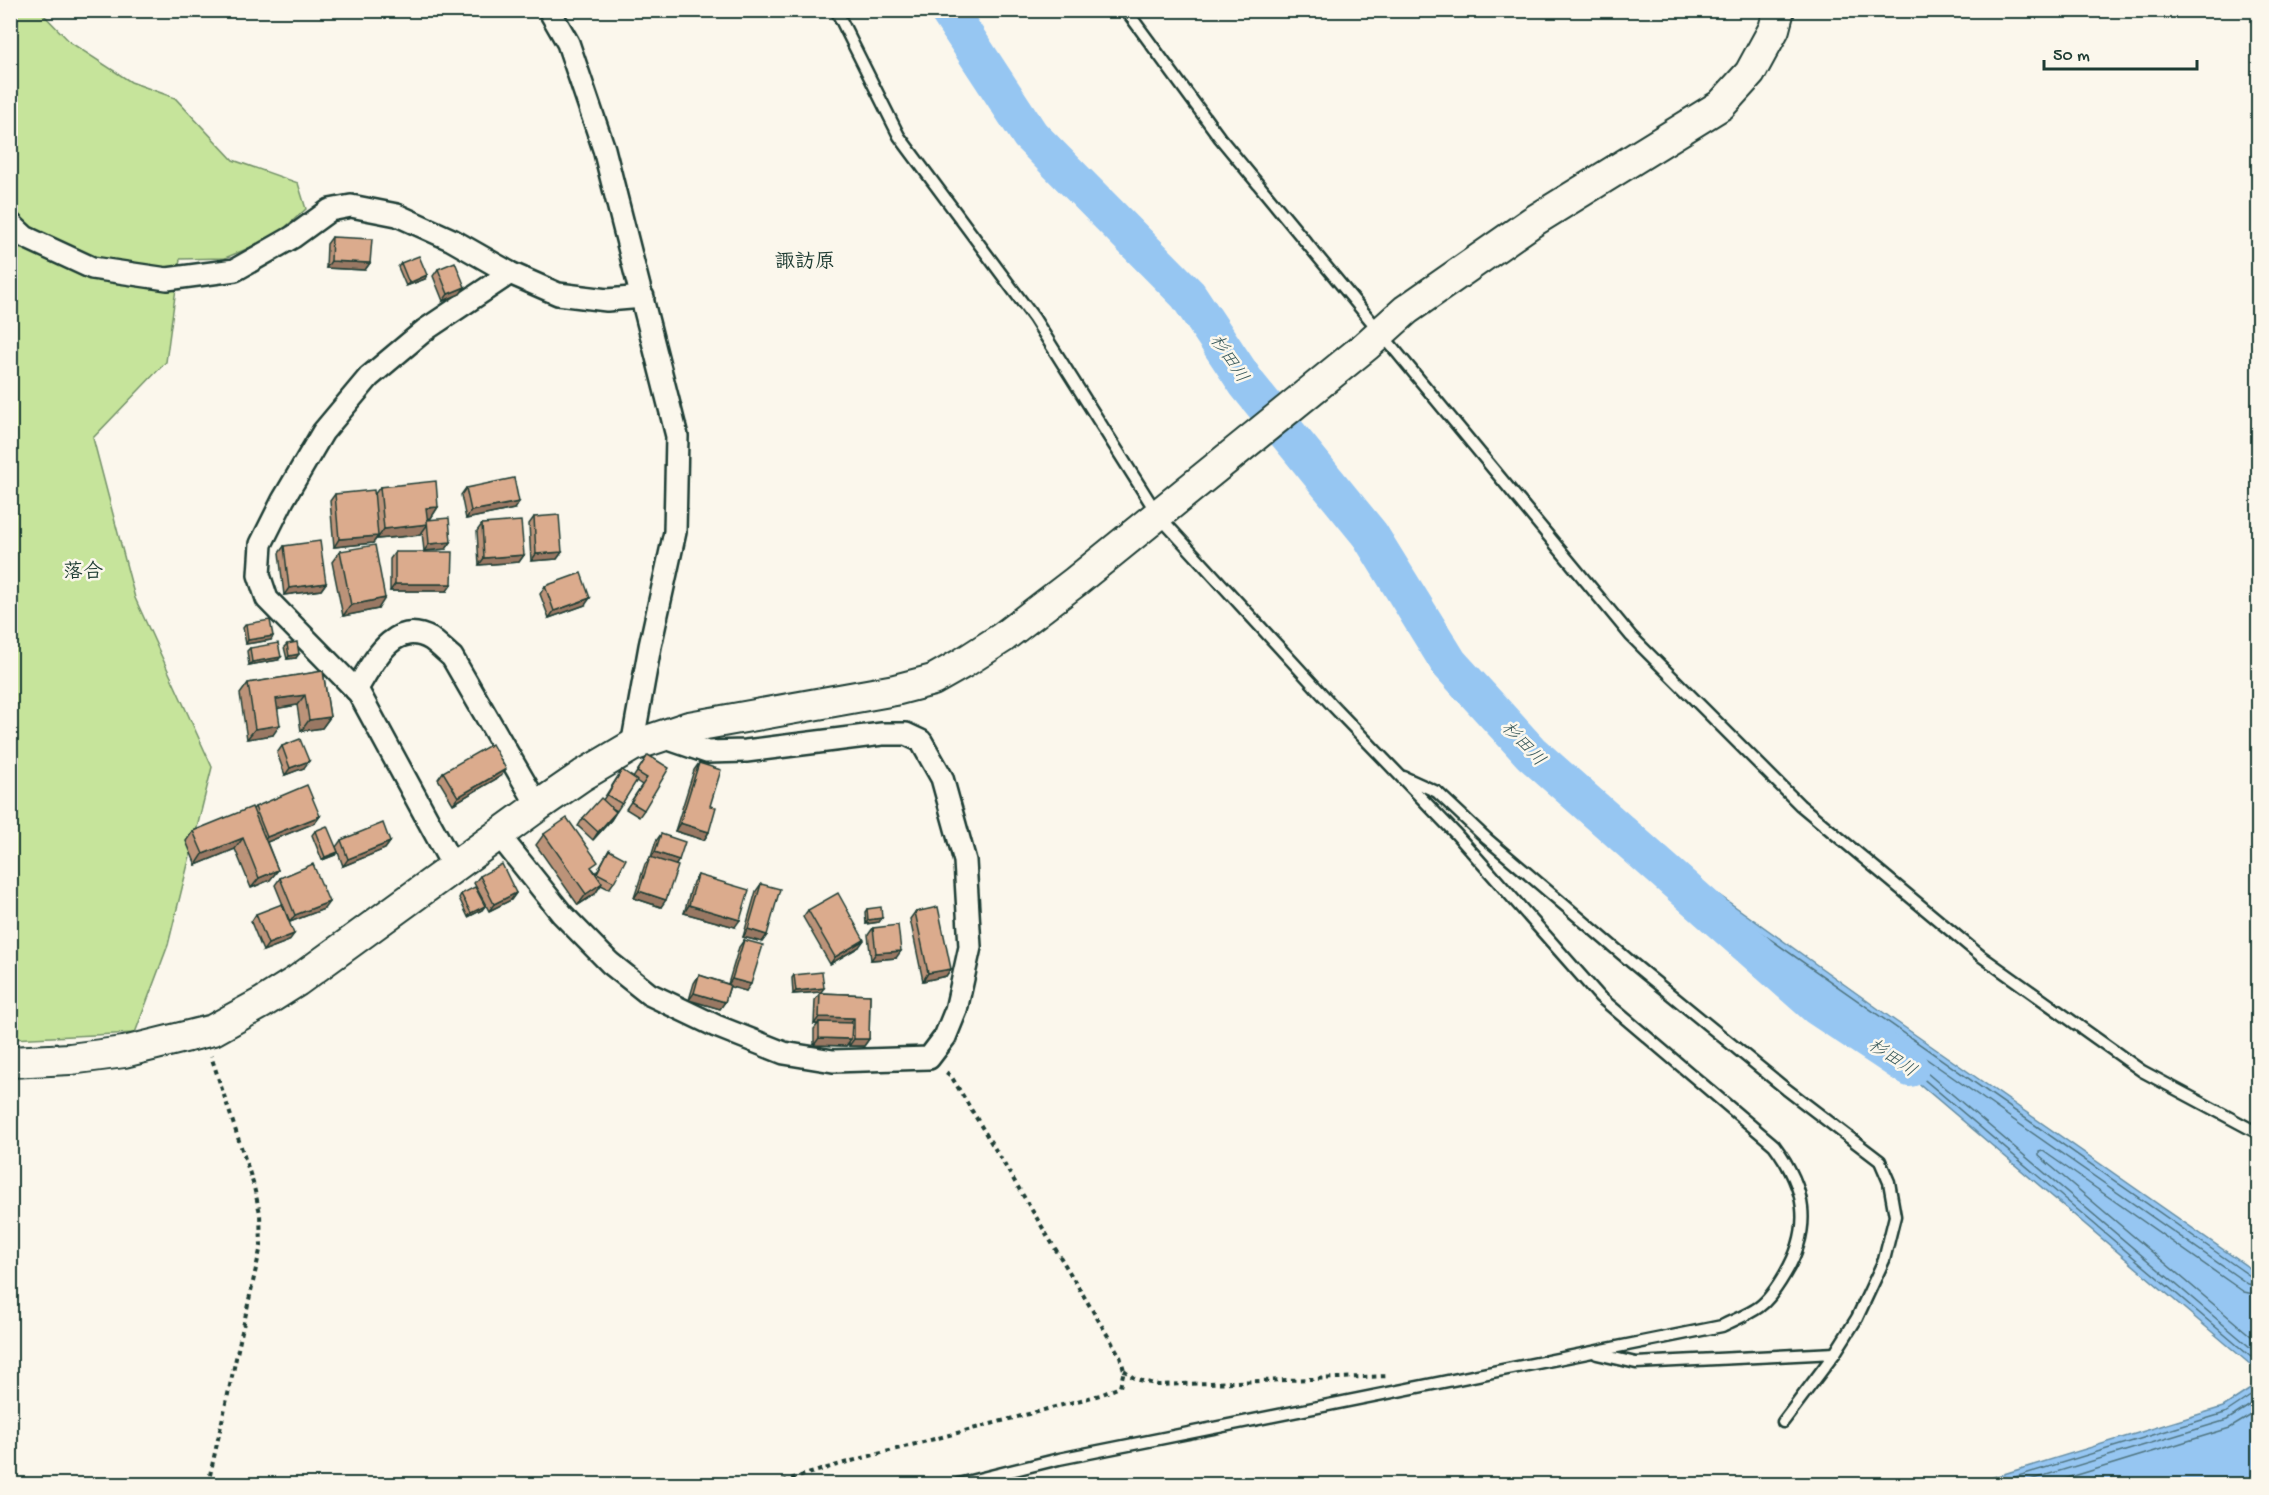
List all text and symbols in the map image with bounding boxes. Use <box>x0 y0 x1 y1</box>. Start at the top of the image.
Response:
scale bar <box>2044 33 2197 71</box>
text: 50 m <box>2053 46 2090 67</box>
district label: 諏訪原 <box>775 251 835 275</box>
water label: 杉田川 <box>1204 331 1253 388</box>
district label: 落合 <box>63 560 103 585</box>
water label: 杉田川 <box>1496 717 1549 771</box>
water label: 杉田川 <box>1863 1034 1920 1083</box>

